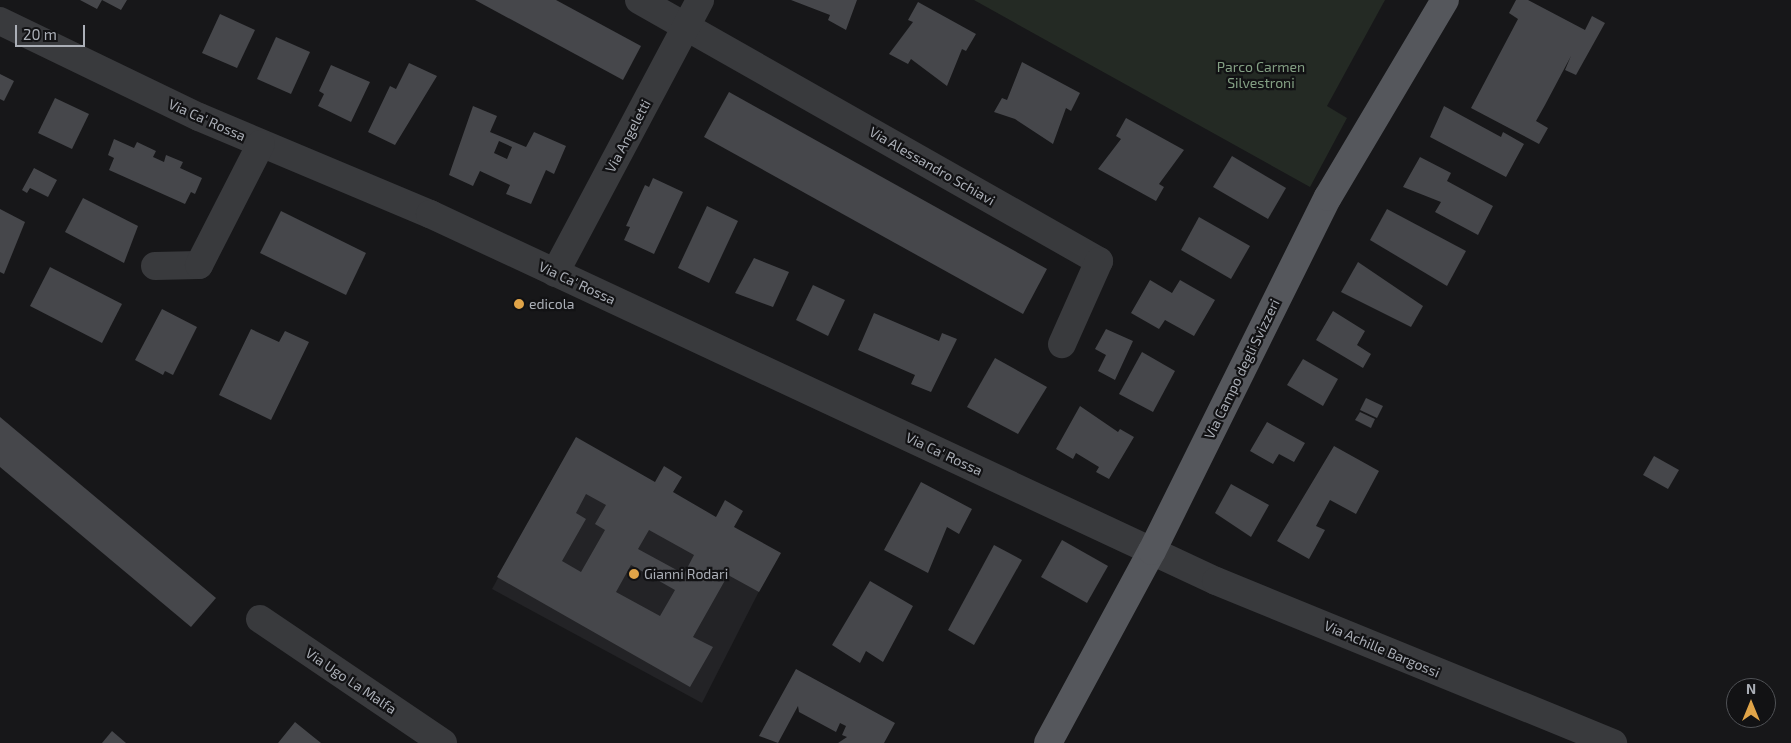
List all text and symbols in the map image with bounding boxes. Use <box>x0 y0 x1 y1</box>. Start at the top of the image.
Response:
scale bar <box>18 15 88 47</box>
text: 20 m <box>23 25 57 43</box>
park label: Parco Carmen Silvestroni <box>1217 59 1305 92</box>
street label: Via Ca' Rossa <box>166 95 248 145</box>
street label: Via Angeletti <box>602 96 654 176</box>
street label: Via Alessandro Schiavi <box>866 123 998 209</box>
street label: Via Ca' Rossa <box>536 258 618 308</box>
place label: edicola <box>529 296 575 312</box>
street label: Via Campo degli Svizzeri <box>1201 296 1283 442</box>
marker: edicola <box>513 298 525 310</box>
street label: Via Ca' Rossa <box>903 429 985 479</box>
place label: Gianni Rodari <box>644 566 728 582</box>
marker: Gianni Rodari <box>628 568 640 580</box>
street label: Via Achille Bargossi <box>1322 617 1442 681</box>
street label: Via Ugo La Malfa <box>302 644 400 718</box>
north arrow <box>1726 678 1776 728</box>
text: N <box>1746 680 1756 697</box>

